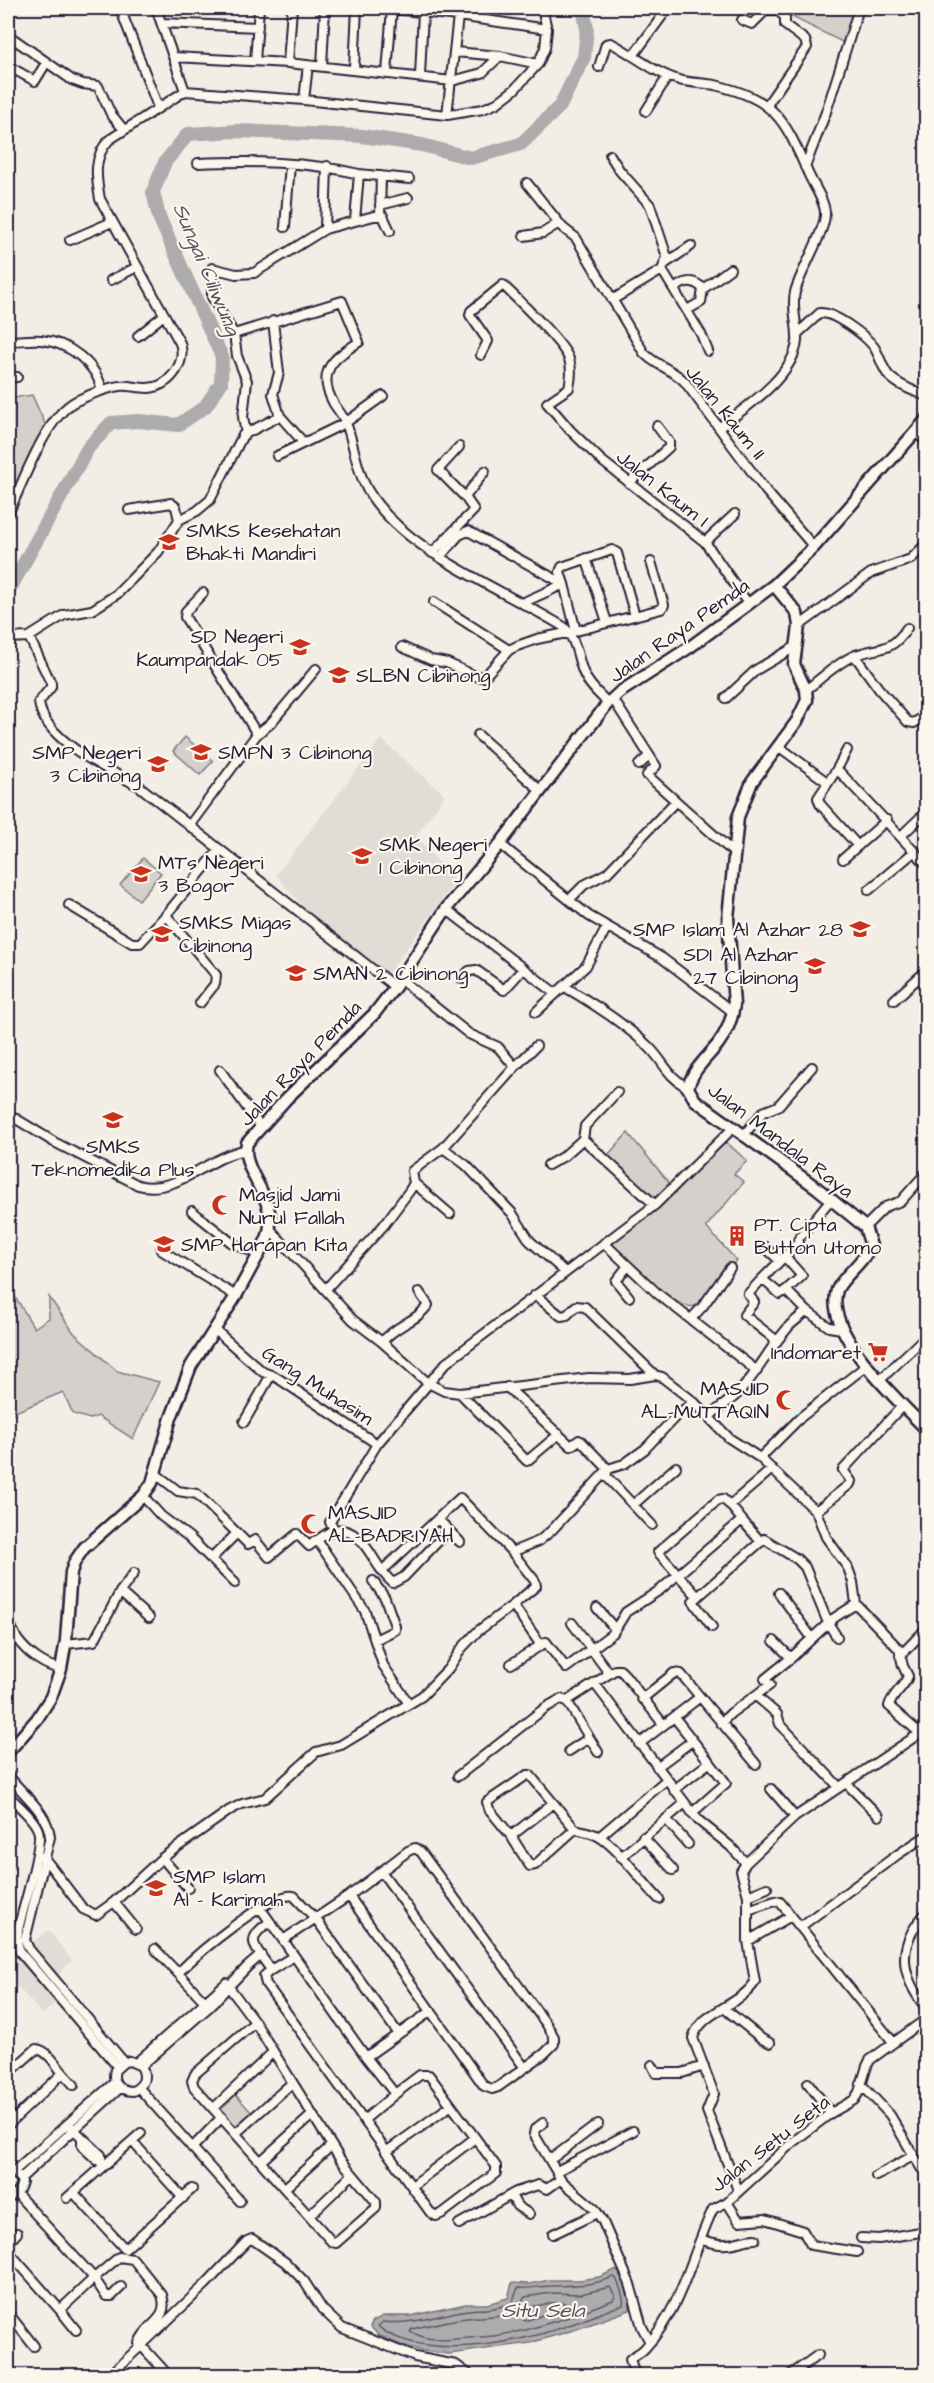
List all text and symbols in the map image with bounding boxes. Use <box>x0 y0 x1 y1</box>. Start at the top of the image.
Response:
water label: Sungai Ciliwung <box>165 199 248 341</box>
street label: Jalan Kaum II <box>678 359 772 466</box>
street label: Jalan Kaum I <box>610 444 715 534</box>
place label: SMKS Kesehatan Bhakti Mandiri <box>186 517 341 568</box>
school or university icon: SMKS Kesehatan Bhakti Mandiri <box>157 530 181 554</box>
street label: Jalan Raya Pemda <box>604 572 756 691</box>
place label: SD Negeri Kaumpandak 05 <box>136 623 283 674</box>
school or university icon: SD Negeri Kaumpandak 05 <box>288 635 312 659</box>
place label: SLBN Cibinong <box>356 662 490 691</box>
school or university icon: SLBN Cibinong <box>327 663 351 687</box>
place label: SMP Negeri 3 Cibinong <box>32 739 141 791</box>
place label: SMPN 3 Cibinong <box>218 739 372 768</box>
school or university icon: SMPN 3 Cibinong <box>189 740 213 764</box>
school or university icon: SMP Negeri 3 Cibinong <box>146 752 170 776</box>
place label: SMK Negeri 1 Cibinong <box>379 831 487 883</box>
school or university icon: SMK Negeri 1 Cibinong <box>350 844 374 868</box>
place label: MTs Negeri 3 Bogor <box>158 849 264 901</box>
school or university icon: MTs Negeri 3 Bogor <box>129 862 153 886</box>
place label: SMKS Migas Cibinong <box>179 909 291 961</box>
place label: SMP Islam Al Azhar 28 <box>633 916 843 944</box>
school or university icon: SMP Islam Al Azhar 28 <box>848 917 872 941</box>
school or university icon: SMKS Migas Cibinong <box>150 922 174 946</box>
place label: SDI Al Azhar 27 Cibinong <box>683 941 798 993</box>
school or university icon: SDI Al Azhar 27 Cibinong <box>803 954 827 978</box>
place label: SMAN 2 Cibinong <box>313 960 468 989</box>
school or university icon: SMAN 2 Cibinong <box>284 961 308 985</box>
street label: Jalan Raya Pemda <box>233 995 369 1134</box>
street label: Jalan Mandala Raya <box>701 1077 859 1206</box>
school or university icon: SMKS Teknomedika Plus <box>101 1108 125 1132</box>
place label: SMKS Teknomedika Plus <box>31 1133 195 1184</box>
place label: Masjid Jami Nurul Fallah <box>239 1181 345 1232</box>
mosque icon: Masjid Jami Nurul Fallah <box>210 1193 234 1217</box>
place label: PT. Cipta Button Utomo <box>754 1211 881 1262</box>
building icon: PT. Cipta Button Utomo <box>725 1224 749 1248</box>
place label: SMP Harapan Kita <box>181 1231 347 1259</box>
school or university icon: SMP Harapan Kita <box>152 1232 176 1256</box>
street label: Gang Muhasim <box>256 1339 379 1433</box>
place label: Indomaret <box>771 1339 861 1367</box>
supermarket icon: Indomaret <box>866 1340 890 1364</box>
place label: MASJID AL-MUTTAQIN <box>641 1375 769 1426</box>
mosque icon: MASJID AL-MUTTAQIN <box>774 1388 798 1412</box>
place label: MASJID AL-BADRIYAH <box>328 1499 454 1550</box>
mosque icon: MASJID AL-BADRIYAH <box>299 1512 323 1536</box>
place label: SMP Islam Al - Karimah <box>173 1863 283 1914</box>
school or university icon: SMP Islam Al - Karimah <box>144 1876 168 1900</box>
street label: Jalan Setu Seta <box>705 2088 836 2199</box>
water label: Situ Sela <box>501 2296 586 2325</box>

